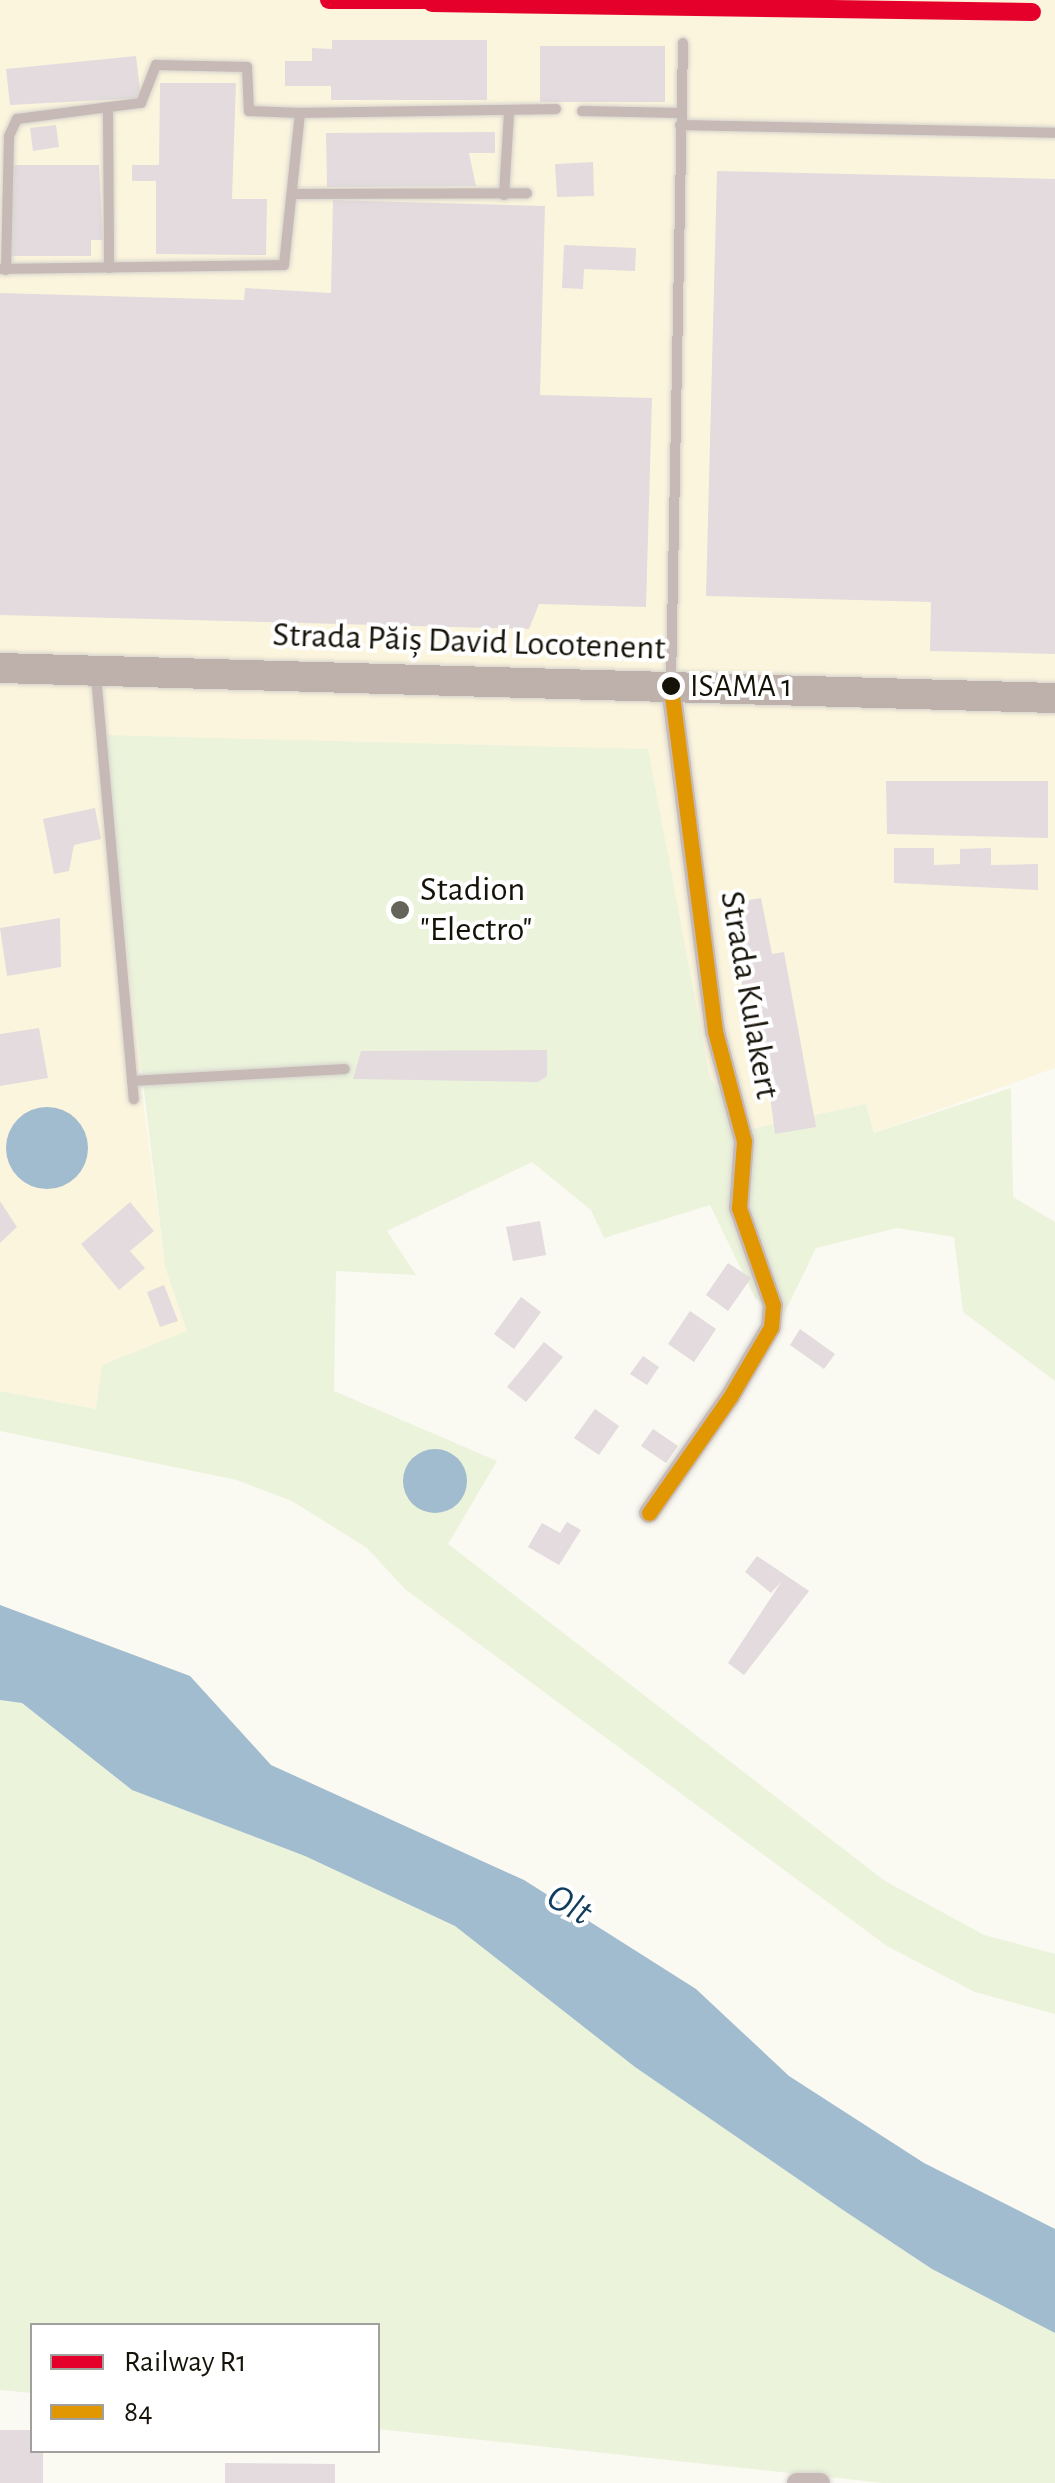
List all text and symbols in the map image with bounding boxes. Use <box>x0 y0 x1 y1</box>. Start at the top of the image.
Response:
street label: Strada Păiș David Locotenent <box>272 614 666 670</box>
place label: ISAMA 1 <box>690 667 792 705</box>
marker: ISAMA 1 <box>661 676 681 696</box>
place label: Stadion "Electro" <box>420 869 532 951</box>
street label: Strada Kulakert <box>710 888 788 1102</box>
marker: Stadion "Electro" <box>389 899 411 921</box>
water label: Olt <box>538 1875 600 1937</box>
legend <box>30 2323 380 2453</box>
text: Railway R1 <box>124 2347 247 2377</box>
text: 84 <box>124 2397 153 2427</box>

